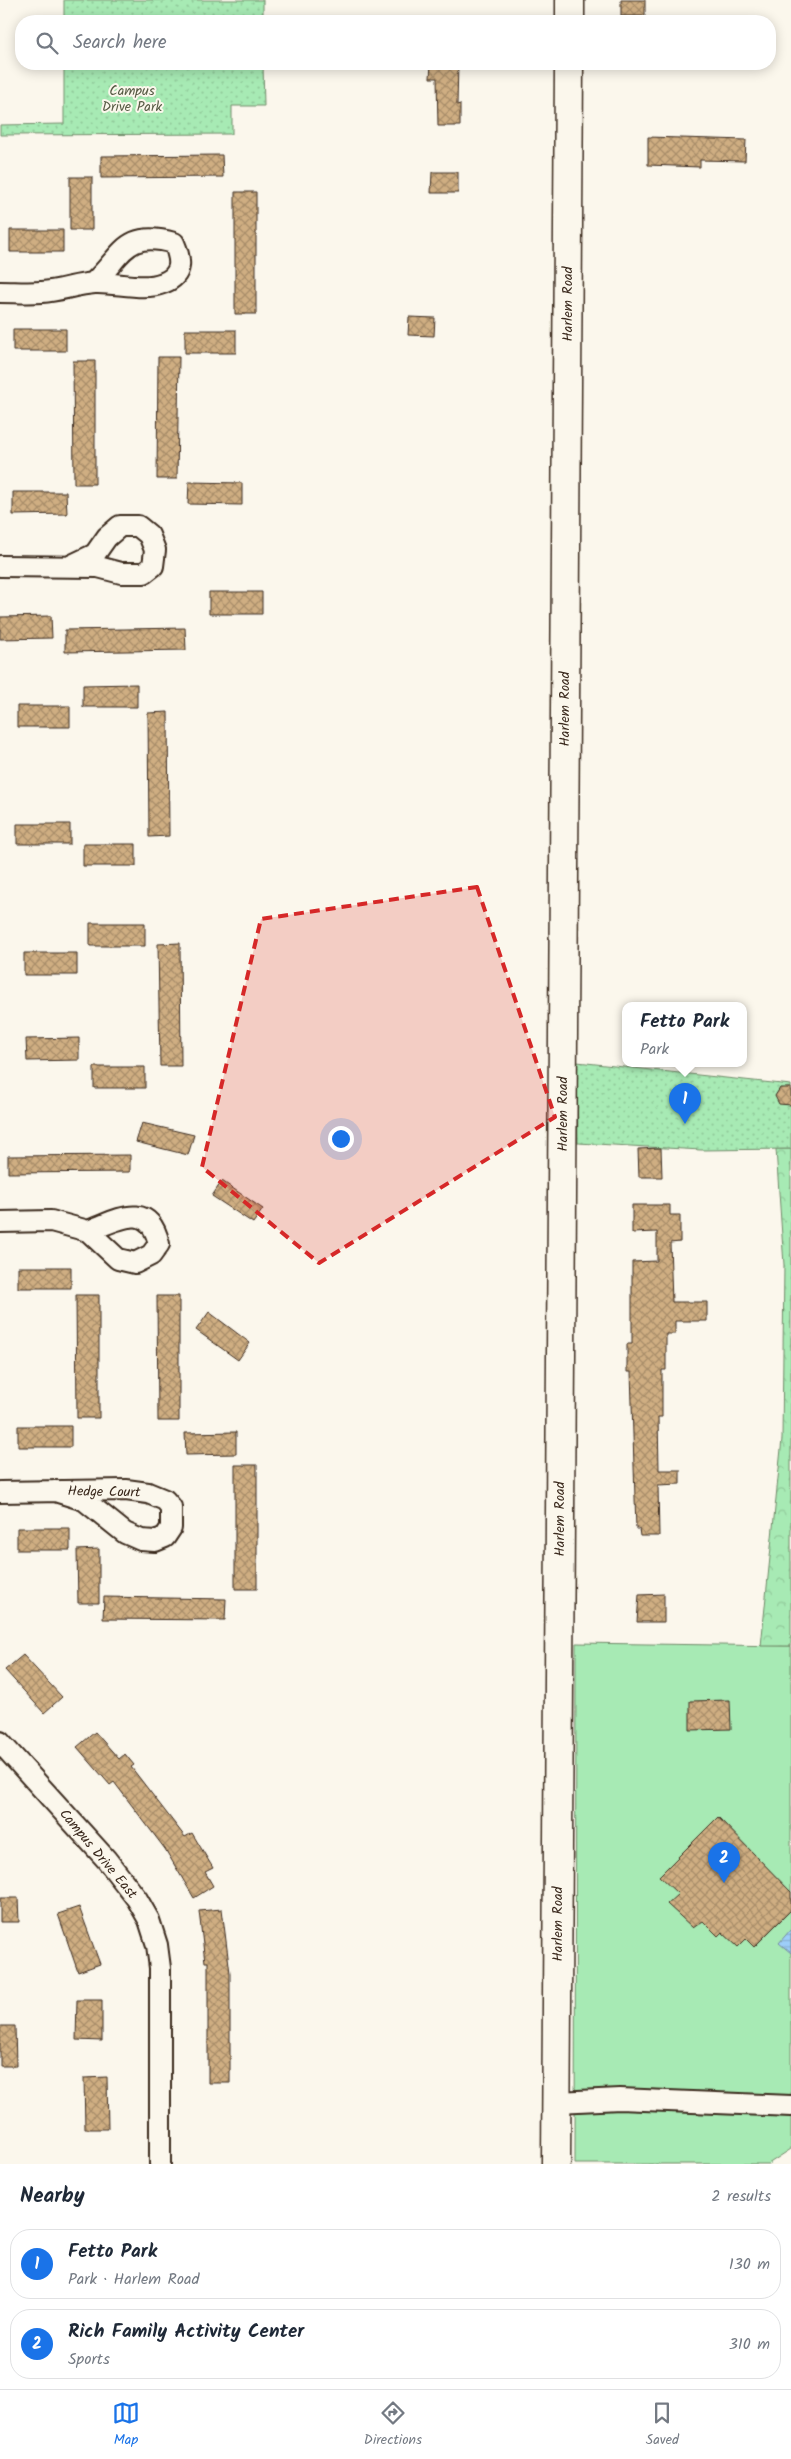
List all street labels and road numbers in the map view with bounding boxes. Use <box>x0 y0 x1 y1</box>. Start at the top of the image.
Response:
street label: Harlem Road <box>557 265 579 342</box>
street label: Harlem Road <box>554 670 576 747</box>
street label: Harlem Road <box>552 1075 574 1152</box>
street label: Hedge Court <box>67 1480 141 1504</box>
street label: Harlem Road <box>549 1480 571 1557</box>
street label: Campus Drive East <box>54 1804 143 1904</box>
street label: Harlem Road <box>547 1885 569 1962</box>

